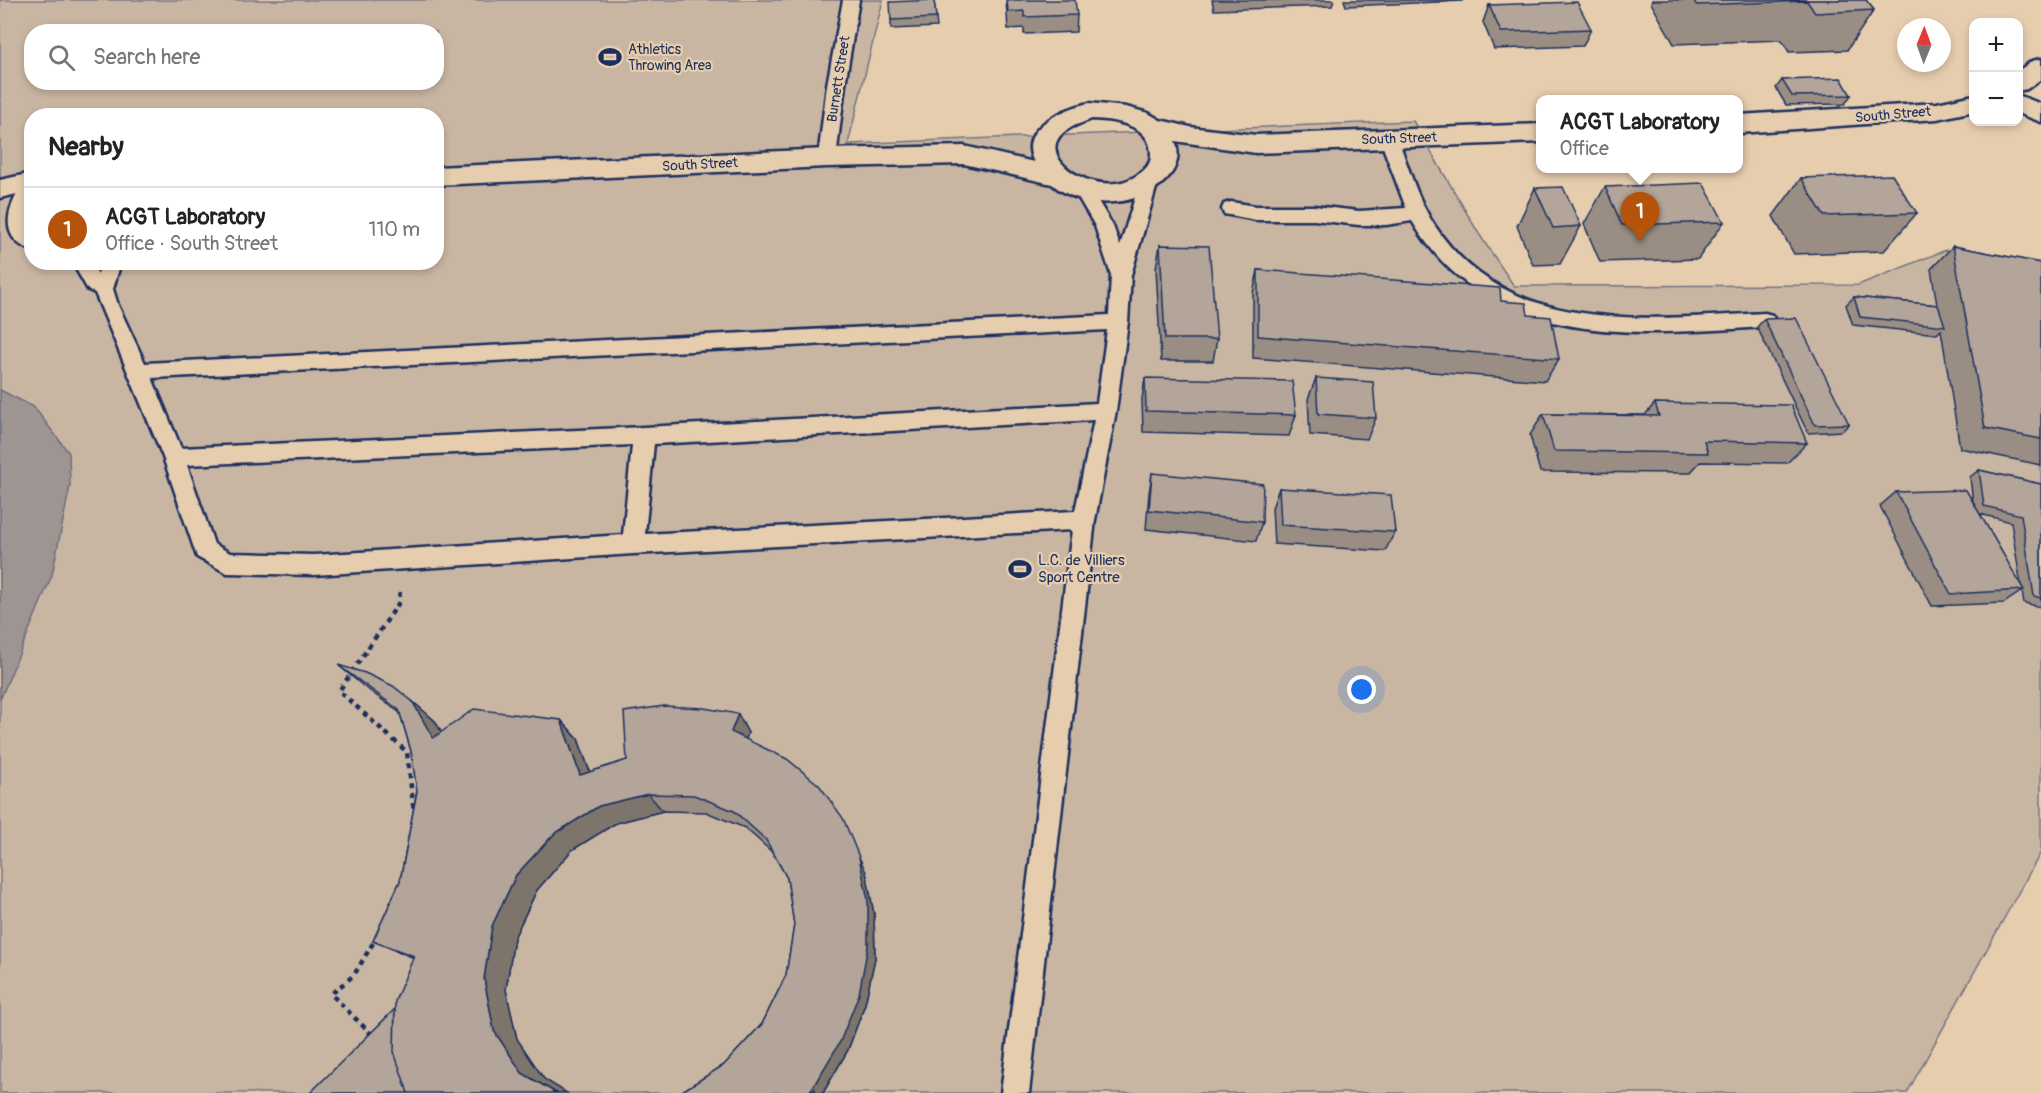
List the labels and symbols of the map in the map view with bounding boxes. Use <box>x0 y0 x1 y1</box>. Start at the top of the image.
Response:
north arrow <box>1897 18 1951 72</box>
street label: Burnett Street <box>823 34 854 123</box>
place label: Athletics Throwing Area <box>628 41 711 74</box>
sports icon: Athletics Throwing Area <box>597 44 623 70</box>
street label: South Street <box>1854 103 1932 126</box>
street label: South Street <box>1361 129 1438 148</box>
street label: South Street <box>662 154 739 175</box>
pin: 1 <box>1620 192 1660 242</box>
place label: L.C. de Villiers Sport Centre <box>1038 551 1125 587</box>
sports icon: L.C. de Villiers Sport Centre <box>1007 556 1033 582</box>
your location <box>1347 675 1376 704</box>

